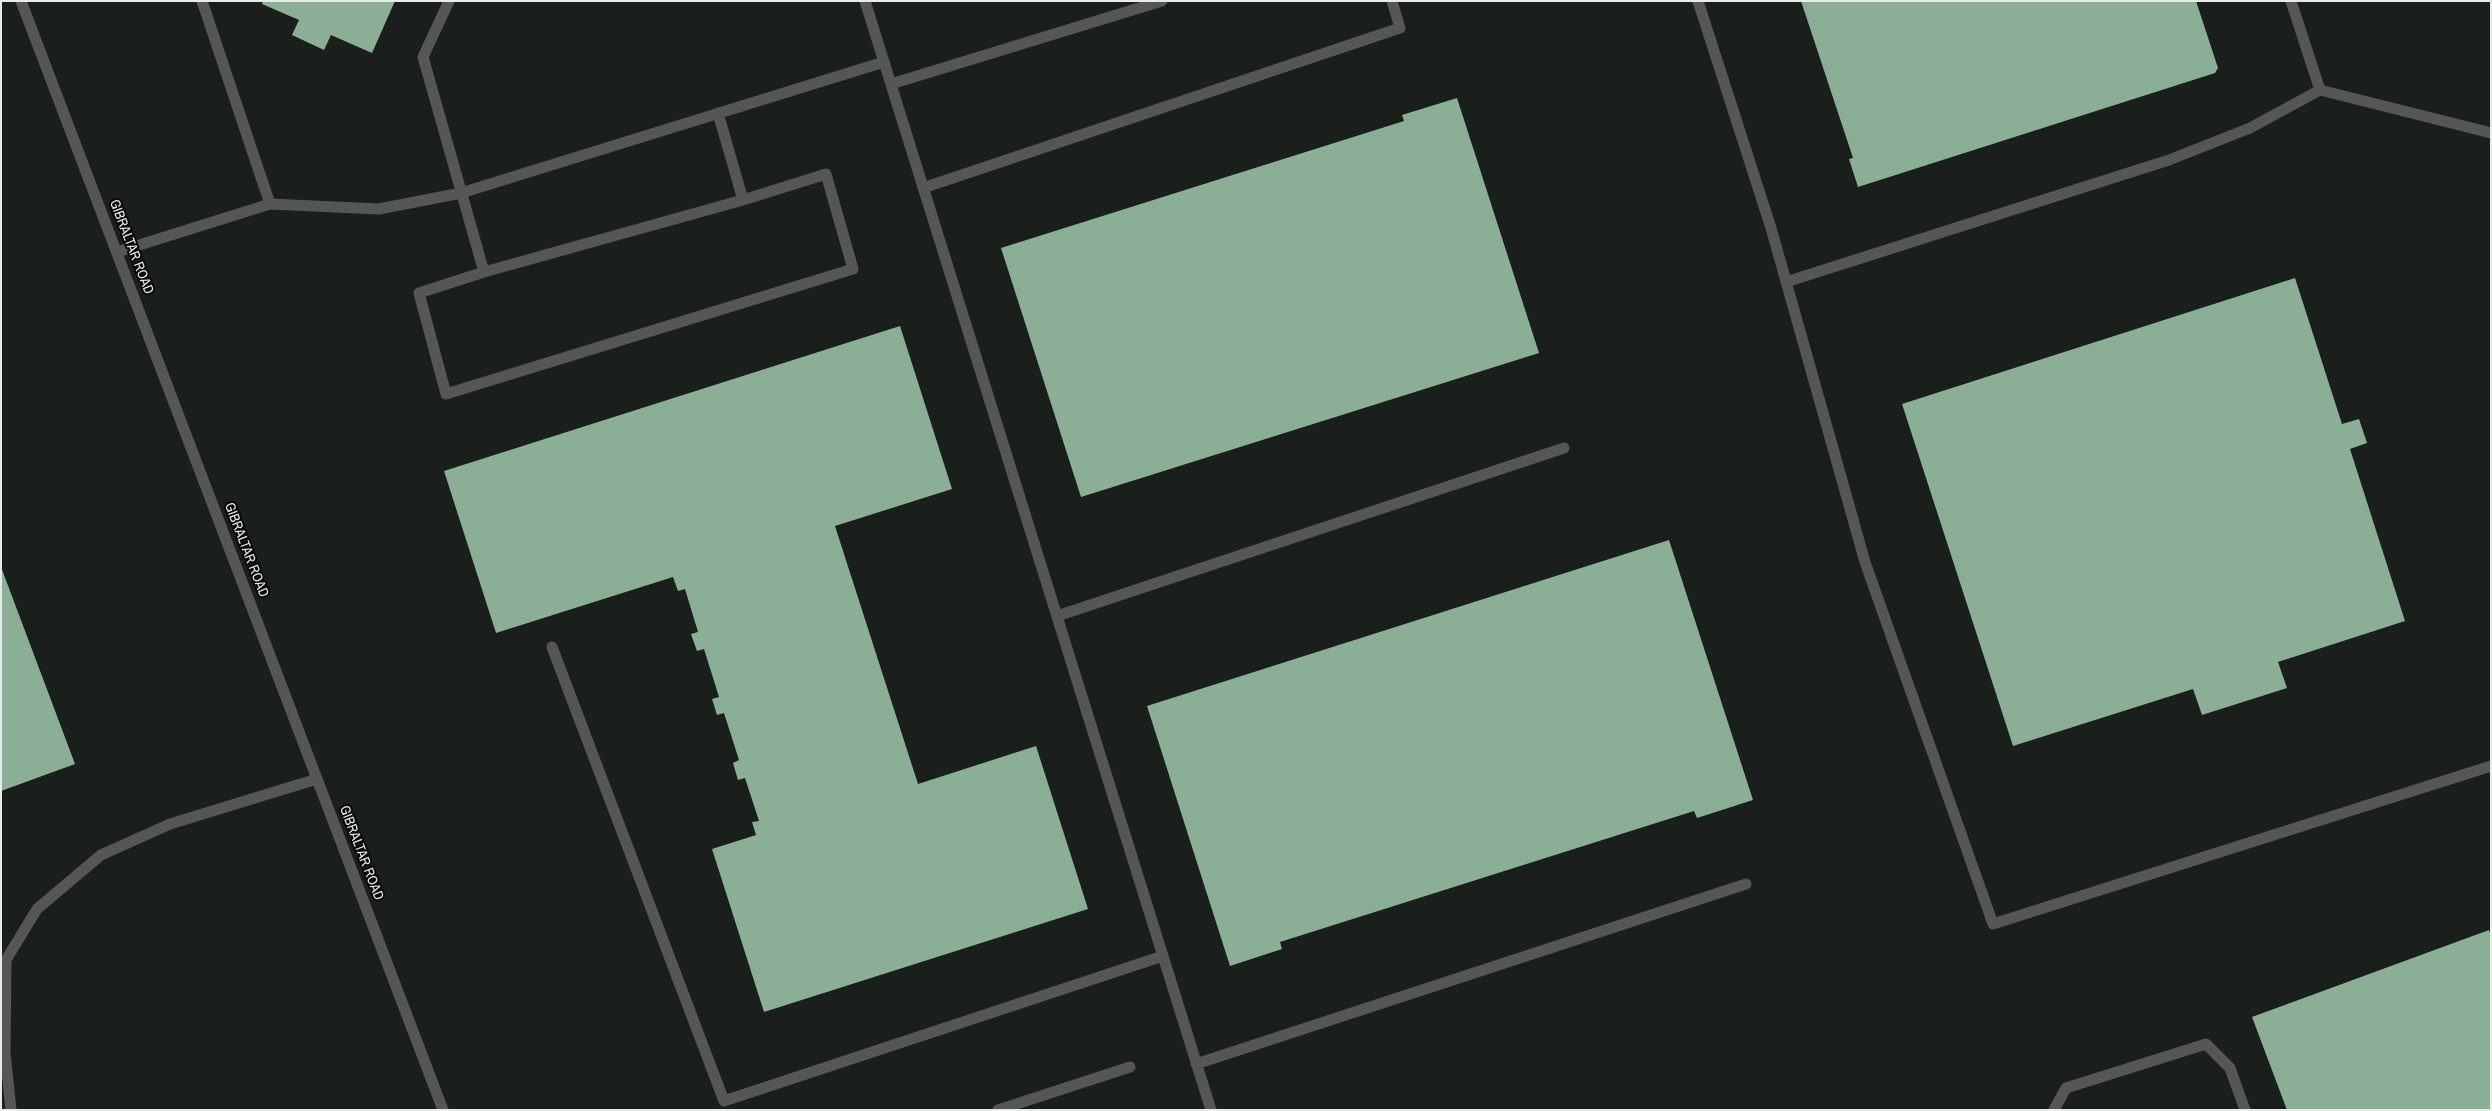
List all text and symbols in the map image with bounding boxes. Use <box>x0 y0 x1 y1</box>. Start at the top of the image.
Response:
street label: GIBRALTAR ROAD <box>105 197 157 297</box>
street label: GIBRALTAR ROAD <box>220 500 272 600</box>
street label: GIBRALTAR ROAD <box>335 803 387 903</box>

